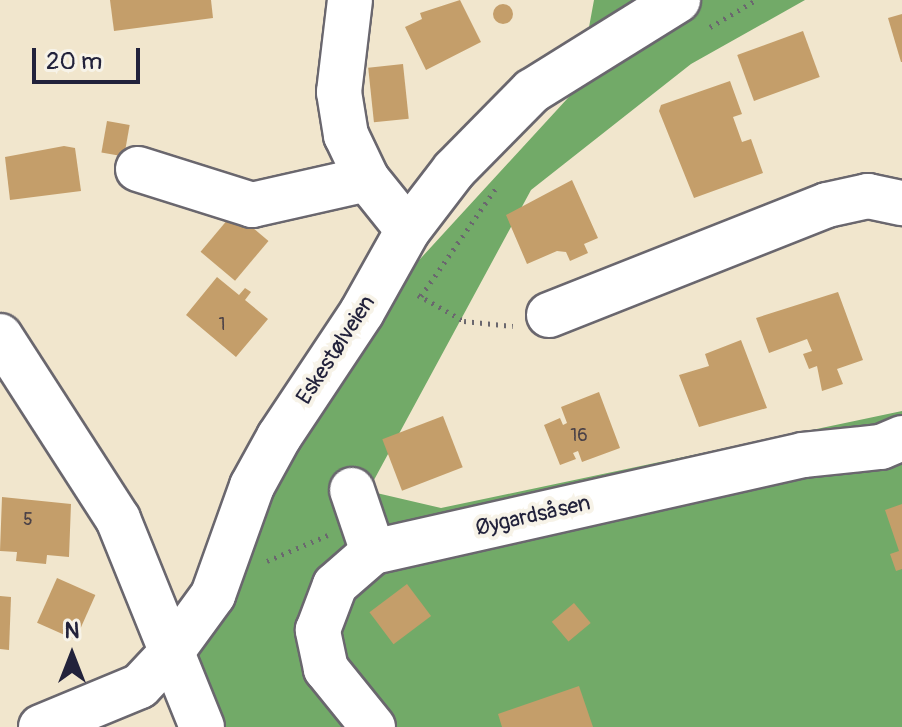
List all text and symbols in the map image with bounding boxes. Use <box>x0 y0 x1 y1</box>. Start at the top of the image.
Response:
scale bar <box>36 32 144 82</box>
text: 20 m <box>46 47 102 76</box>
street label: Eskestølveien <box>291 291 381 409</box>
house number: 1 <box>218 314 226 336</box>
house number: 16 <box>570 425 588 447</box>
street label: Øygardsåsen <box>473 490 593 542</box>
house number: 5 <box>23 509 33 531</box>
north arrow <box>32 615 112 695</box>
text: N <box>65 617 79 645</box>

